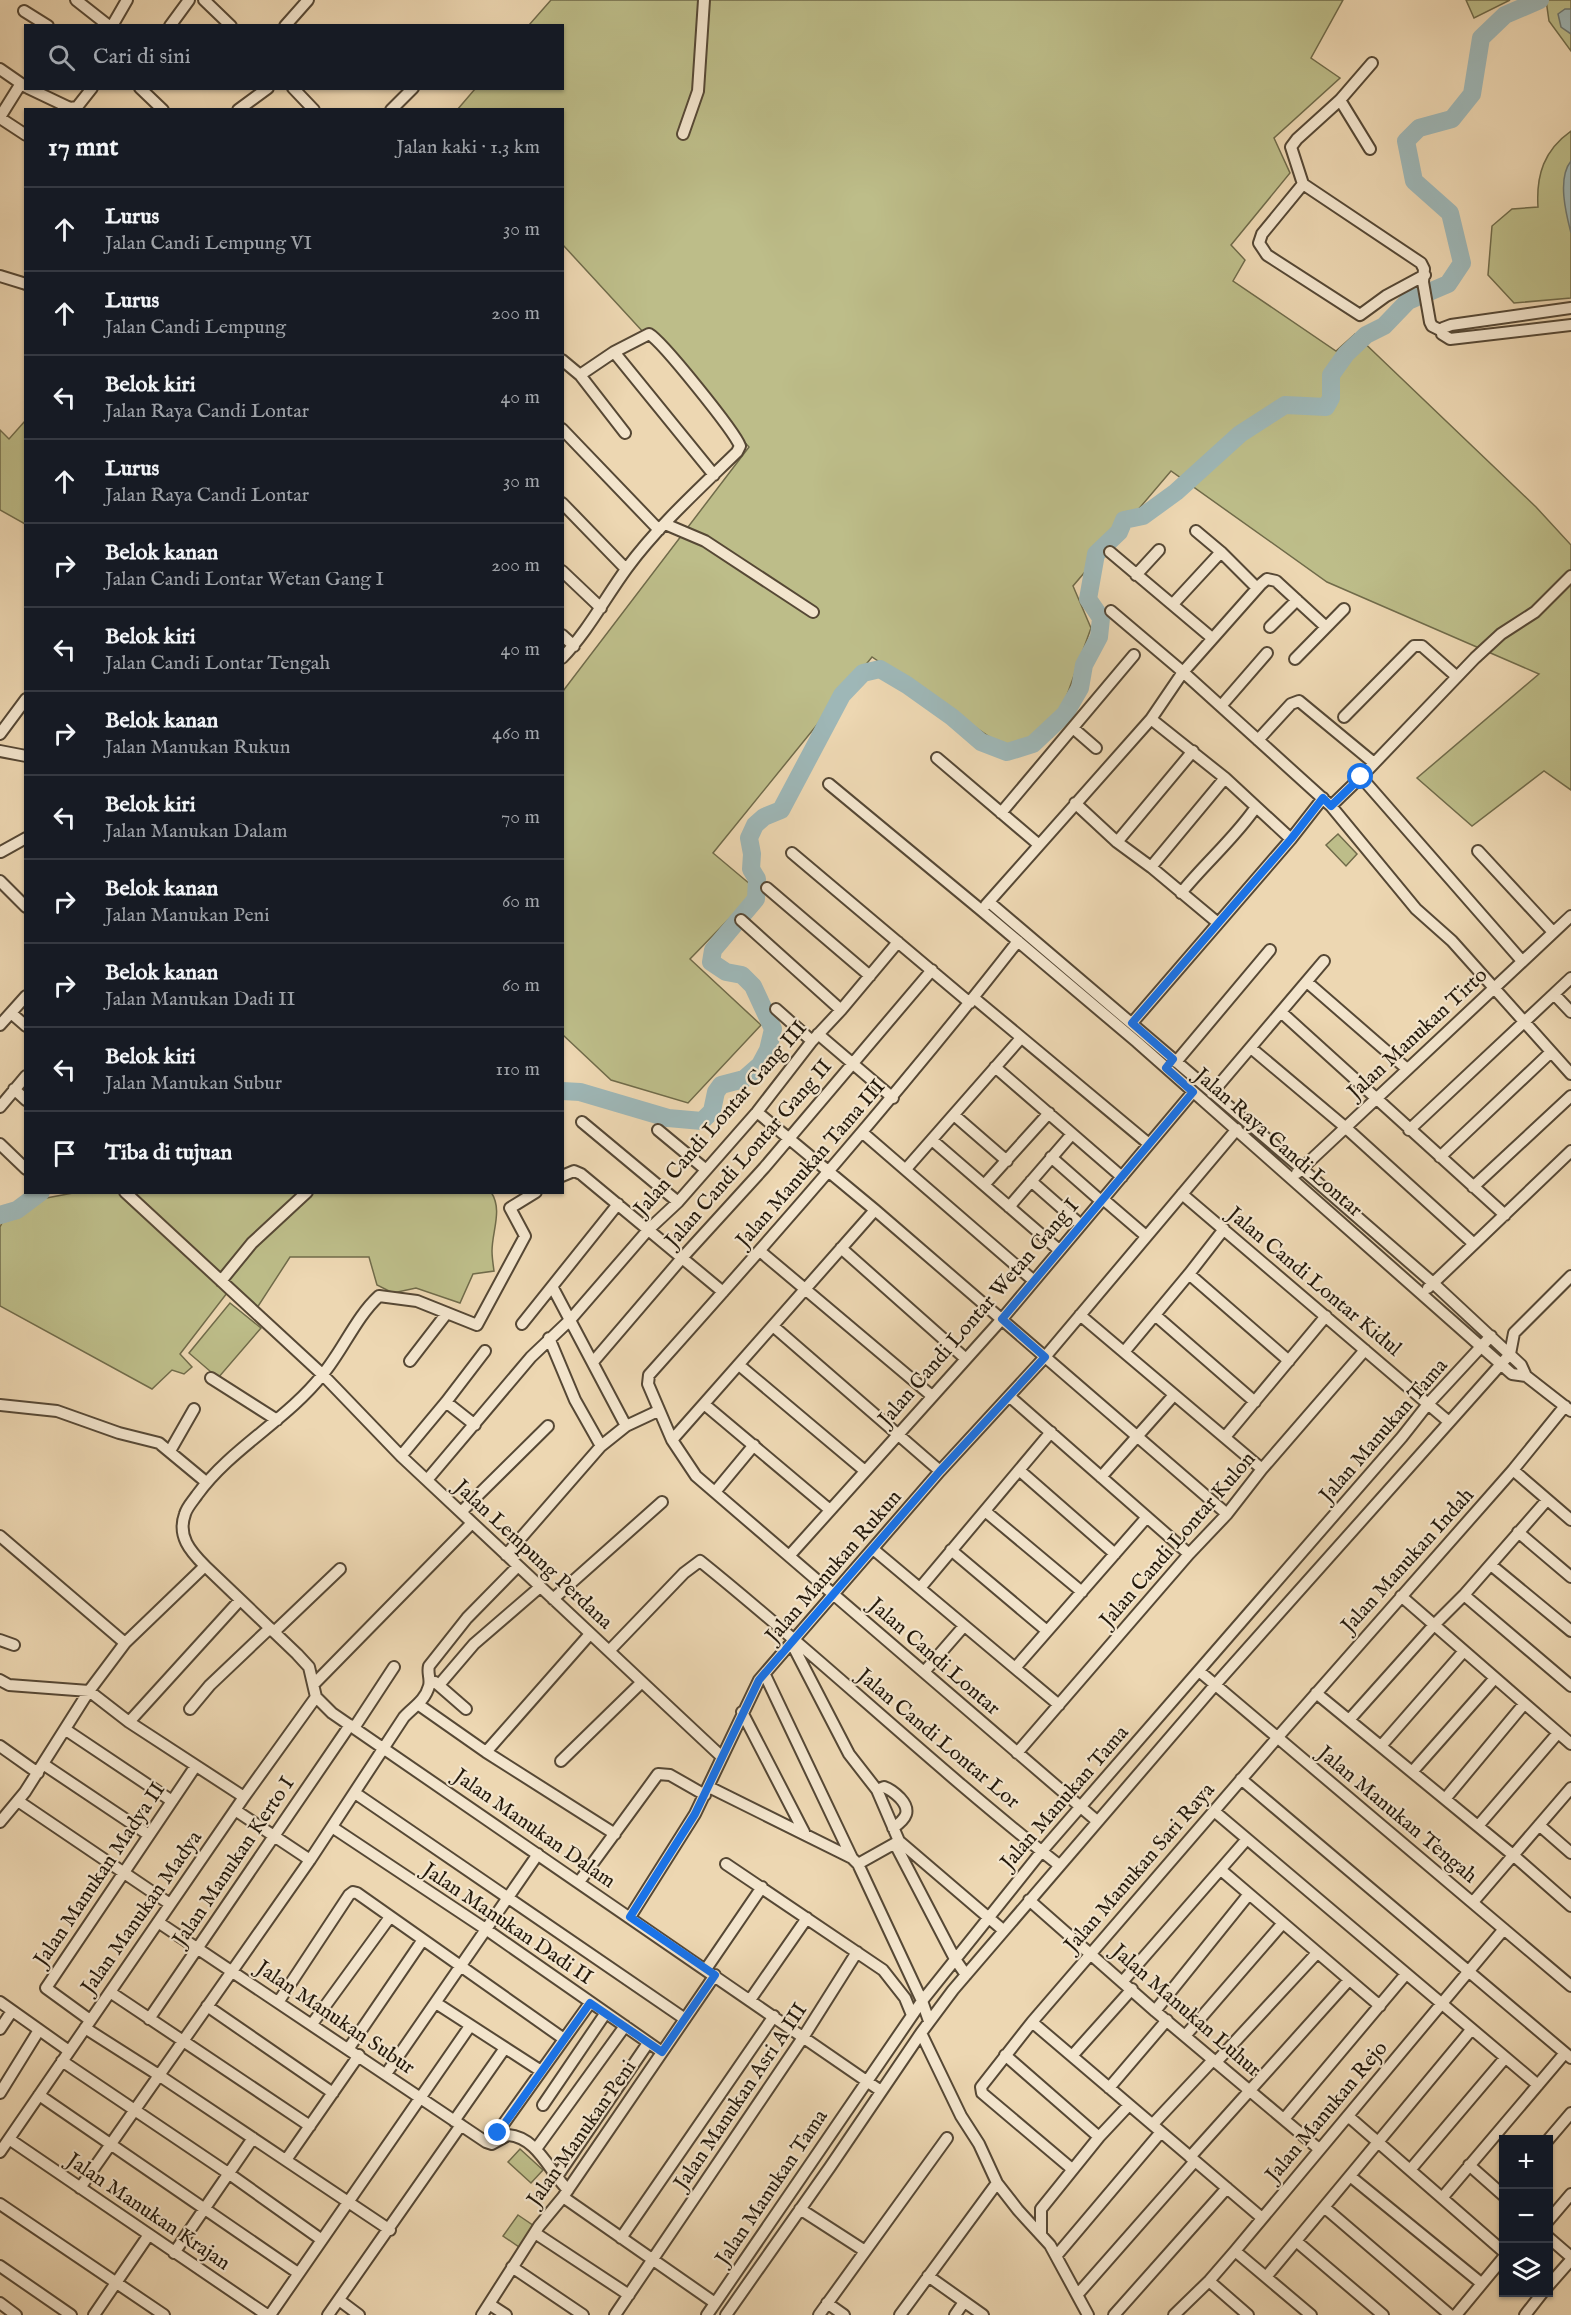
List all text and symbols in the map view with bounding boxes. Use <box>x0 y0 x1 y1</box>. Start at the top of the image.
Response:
search box <box>24 24 564 90</box>
icon: search <box>45 41 78 74</box>
text: Cari di sini <box>93 43 191 71</box>
text: 17 mnt <box>48 131 118 164</box>
text: Jalan kaki · 1.3 km <box>396 135 540 160</box>
text: Lurus <box>105 203 159 231</box>
icon: ahead <box>48 213 81 246</box>
text: 30 m <box>503 217 540 242</box>
text: Jalan Candi Lempung VI <box>105 231 312 256</box>
text: Lurus <box>105 287 159 315</box>
icon: ahead <box>48 297 81 330</box>
text: 200 m <box>491 301 540 326</box>
text: Jalan Candi Lempung <box>105 315 286 340</box>
text: Belok kiri <box>105 371 196 399</box>
icon: left <box>48 381 81 414</box>
text: 40 m <box>501 385 540 410</box>
text: Jalan Raya Candi Lontar <box>105 399 309 424</box>
text: Lurus <box>105 455 159 483</box>
icon: ahead <box>48 465 81 498</box>
text: 30 m <box>503 469 540 494</box>
text: Jalan Raya Candi Lontar <box>105 483 309 508</box>
text: Belok kanan <box>105 539 218 567</box>
icon: right <box>48 549 81 582</box>
text: 200 m <box>491 553 540 578</box>
text: Jalan Candi Lontar Wetan Gang I <box>105 567 384 592</box>
text: Belok kiri <box>105 623 196 651</box>
icon: left <box>48 633 81 666</box>
text: 40 m <box>501 637 540 662</box>
text: Jalan Candi Lontar Tengah <box>105 651 330 676</box>
text: Belok kanan <box>105 707 218 735</box>
icon: right <box>48 717 81 750</box>
text: 460 m <box>492 721 540 746</box>
text: Jalan Manukan Rukun <box>105 735 290 760</box>
route start <box>1347 763 1373 789</box>
text: Belok kiri <box>105 791 196 819</box>
icon: left <box>48 801 81 834</box>
text: 70 m <box>501 805 540 830</box>
text: Jalan Manukan Dalam <box>105 819 287 844</box>
text: Belok kanan <box>105 875 218 903</box>
icon: right <box>48 885 81 918</box>
text: 60 m <box>502 889 540 914</box>
text: Jalan Manukan Peni <box>105 903 270 928</box>
text: Belok kanan <box>105 959 218 987</box>
street label: Jalan Manukan Tirto <box>1341 962 1494 1107</box>
icon: right <box>48 969 81 1002</box>
text: 60 m <box>502 973 540 998</box>
text: Jalan Manukan Dadi II <box>105 987 295 1012</box>
street label: Jalan Candi Lontar Gang III <box>628 1015 812 1221</box>
text: Belok kiri <box>105 1043 196 1071</box>
icon: left <box>48 1053 81 1086</box>
street label: Jalan Candi Lontar Gang II <box>659 1054 837 1252</box>
text: 110 m <box>496 1057 540 1082</box>
street label: Jalan Raya Candi Lontar <box>1187 1061 1368 1224</box>
text: Jalan Manukan Subur <box>105 1071 282 1096</box>
street label: Jalan Manukan Tama III <box>729 1074 892 1255</box>
icon: arrive <box>48 1137 81 1170</box>
text: Tiba di tujuan <box>105 1139 232 1167</box>
street label: Jalan Candi Lontar Wetan Gang I <box>871 1194 1085 1434</box>
street label: Jalan Candi Lontar Kidul <box>1220 1200 1407 1363</box>
street label: Jalan Manukan Tama <box>1313 1353 1455 1510</box>
street label: Jalan Candi Lontar Kulon <box>1093 1446 1262 1635</box>
street label: Jalan Lempung Perdana <box>446 1473 619 1636</box>
street label: Jalan Manukan Indah <box>1334 1483 1480 1641</box>
street label: Jalan Manukan Rukun <box>759 1485 908 1651</box>
street label: Jalan Candi Lontar <box>861 1591 1006 1722</box>
street label: Jalan Candi Lontar Lor <box>849 1662 1025 1815</box>
street label: Jalan Manukan Tama <box>994 1720 1136 1877</box>
street label: Jalan Manukan Tengah <box>1310 1739 1483 1890</box>
street label: Jalan Manukan Dalam <box>446 1762 620 1895</box>
street label: Jalan Manukan Kerto I <box>166 1772 301 1954</box>
street label: Jalan Manukan Madya II <box>28 1777 170 1971</box>
street label: Jalan Manukan Sari Raya <box>1058 1777 1222 1960</box>
street label: Jalan Manukan Madya <box>75 1825 207 1999</box>
street label: Jalan Manukan Dadi II <box>415 1856 598 1991</box>
street label: Jalan Manukan Luhur <box>1104 1937 1267 2084</box>
street label: Jalan Manukan Subur <box>249 1954 420 2082</box>
street label: Jalan Manukan Asri A III <box>667 1998 814 2197</box>
street label: Jalan Manukan Rejo <box>1259 2036 1394 2190</box>
street label: Jalan Manukan Peni <box>520 2055 643 2214</box>
street label: Jalan Manukan Tama <box>709 2104 835 2273</box>
route end <box>484 2119 510 2145</box>
map controls <box>1499 2135 1553 2297</box>
button: + <box>1499 2135 1553 2189</box>
street label: Jalan Manukan Krajan <box>59 2146 235 2277</box>
button: − <box>1499 2189 1553 2243</box>
button: layers <box>1499 2243 1553 2297</box>

